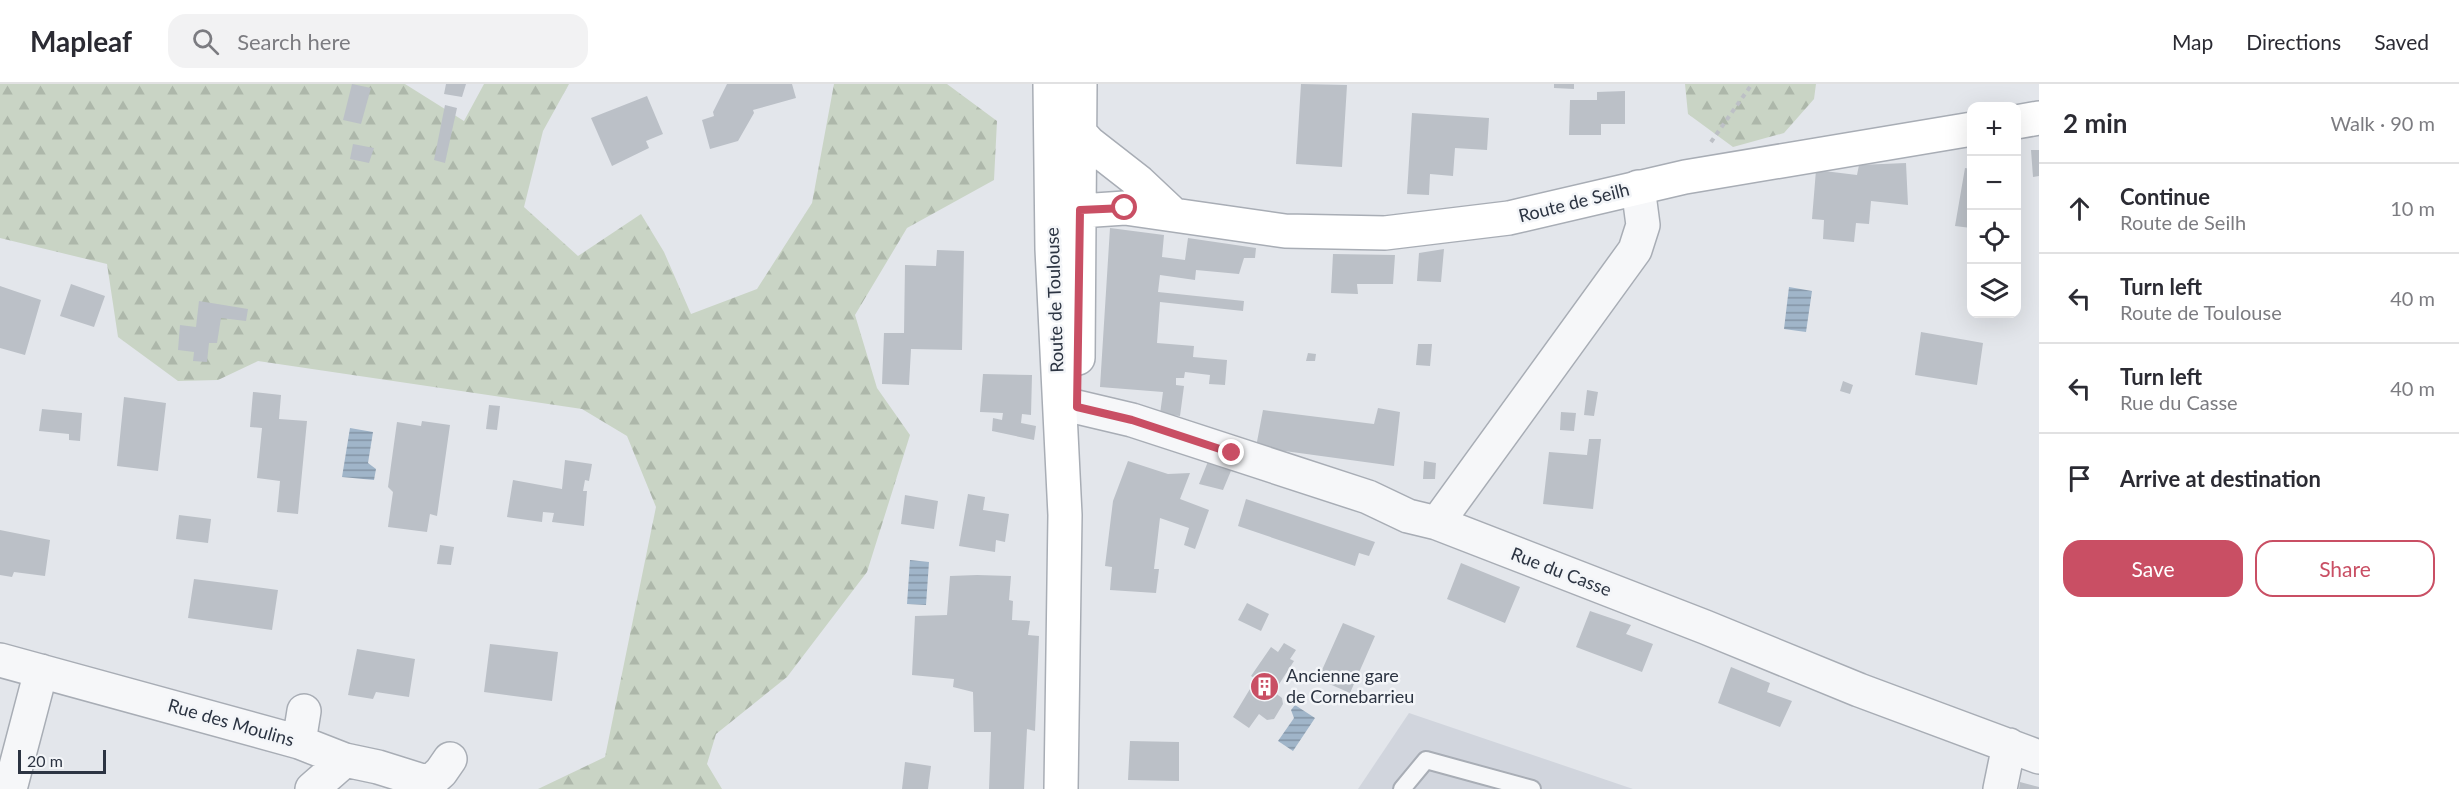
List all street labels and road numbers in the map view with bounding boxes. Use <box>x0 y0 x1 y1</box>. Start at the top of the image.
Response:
street label: Route de Seilh <box>1516 178 1631 226</box>
street label: Route de Toulouse <box>1040 227 1068 373</box>
street label: Rue du Casse <box>1508 542 1615 600</box>
street label: Rue des Moulins <box>166 694 297 751</box>

